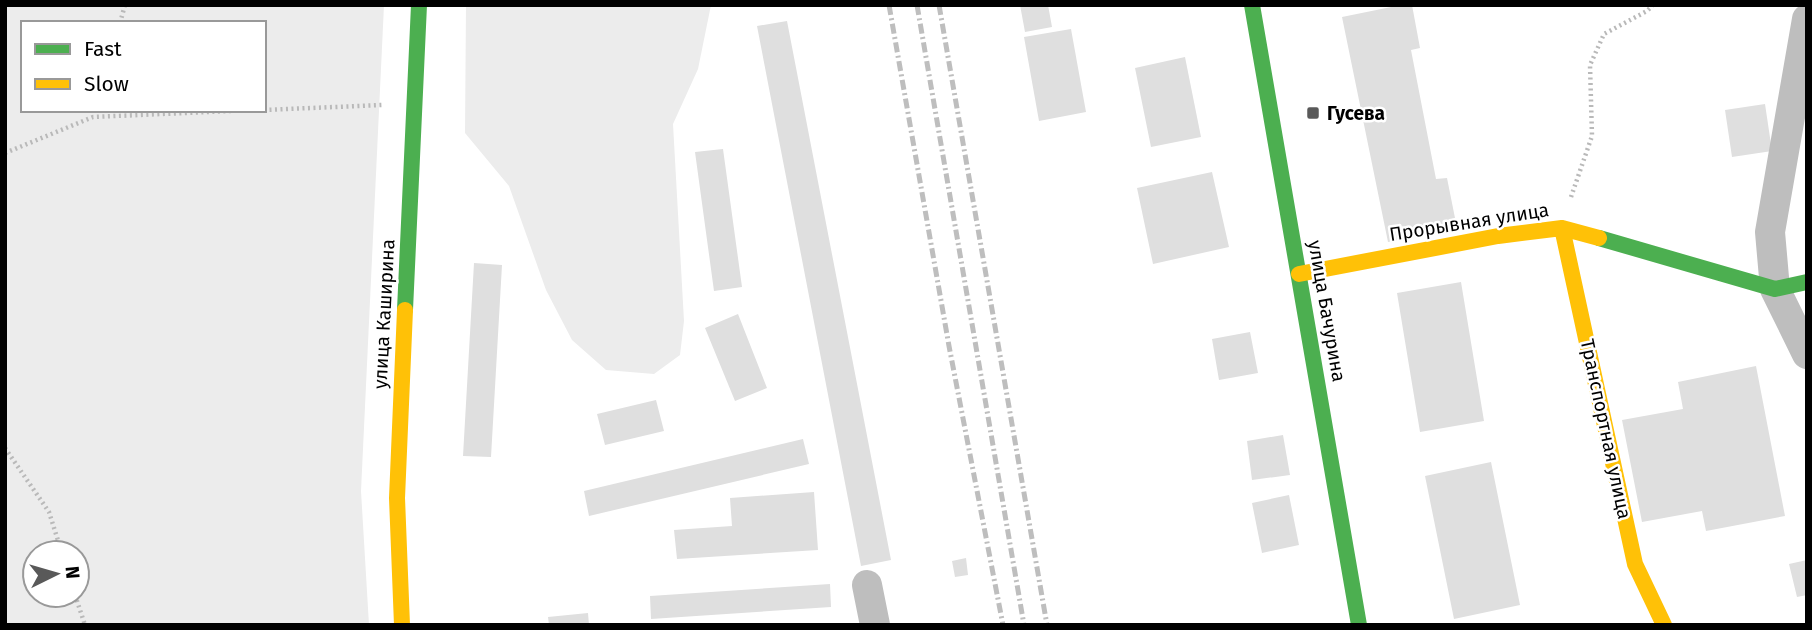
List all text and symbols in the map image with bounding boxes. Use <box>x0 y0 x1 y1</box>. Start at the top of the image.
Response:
legend <box>21 21 266 112</box>
text: Fast <box>84 36 122 62</box>
text: Slow <box>84 71 129 97</box>
place label: Гусева <box>1327 102 1385 125</box>
marker: Гусева <box>1305 105 1321 121</box>
street label: Прорывная улица <box>1388 198 1550 246</box>
street label: улица Каширина <box>369 238 399 390</box>
street label: улица Бачурина <box>1303 238 1351 384</box>
street label: Транспортная улица <box>1576 337 1636 521</box>
north arrow <box>21 539 91 609</box>
text: N <box>60 565 84 580</box>

